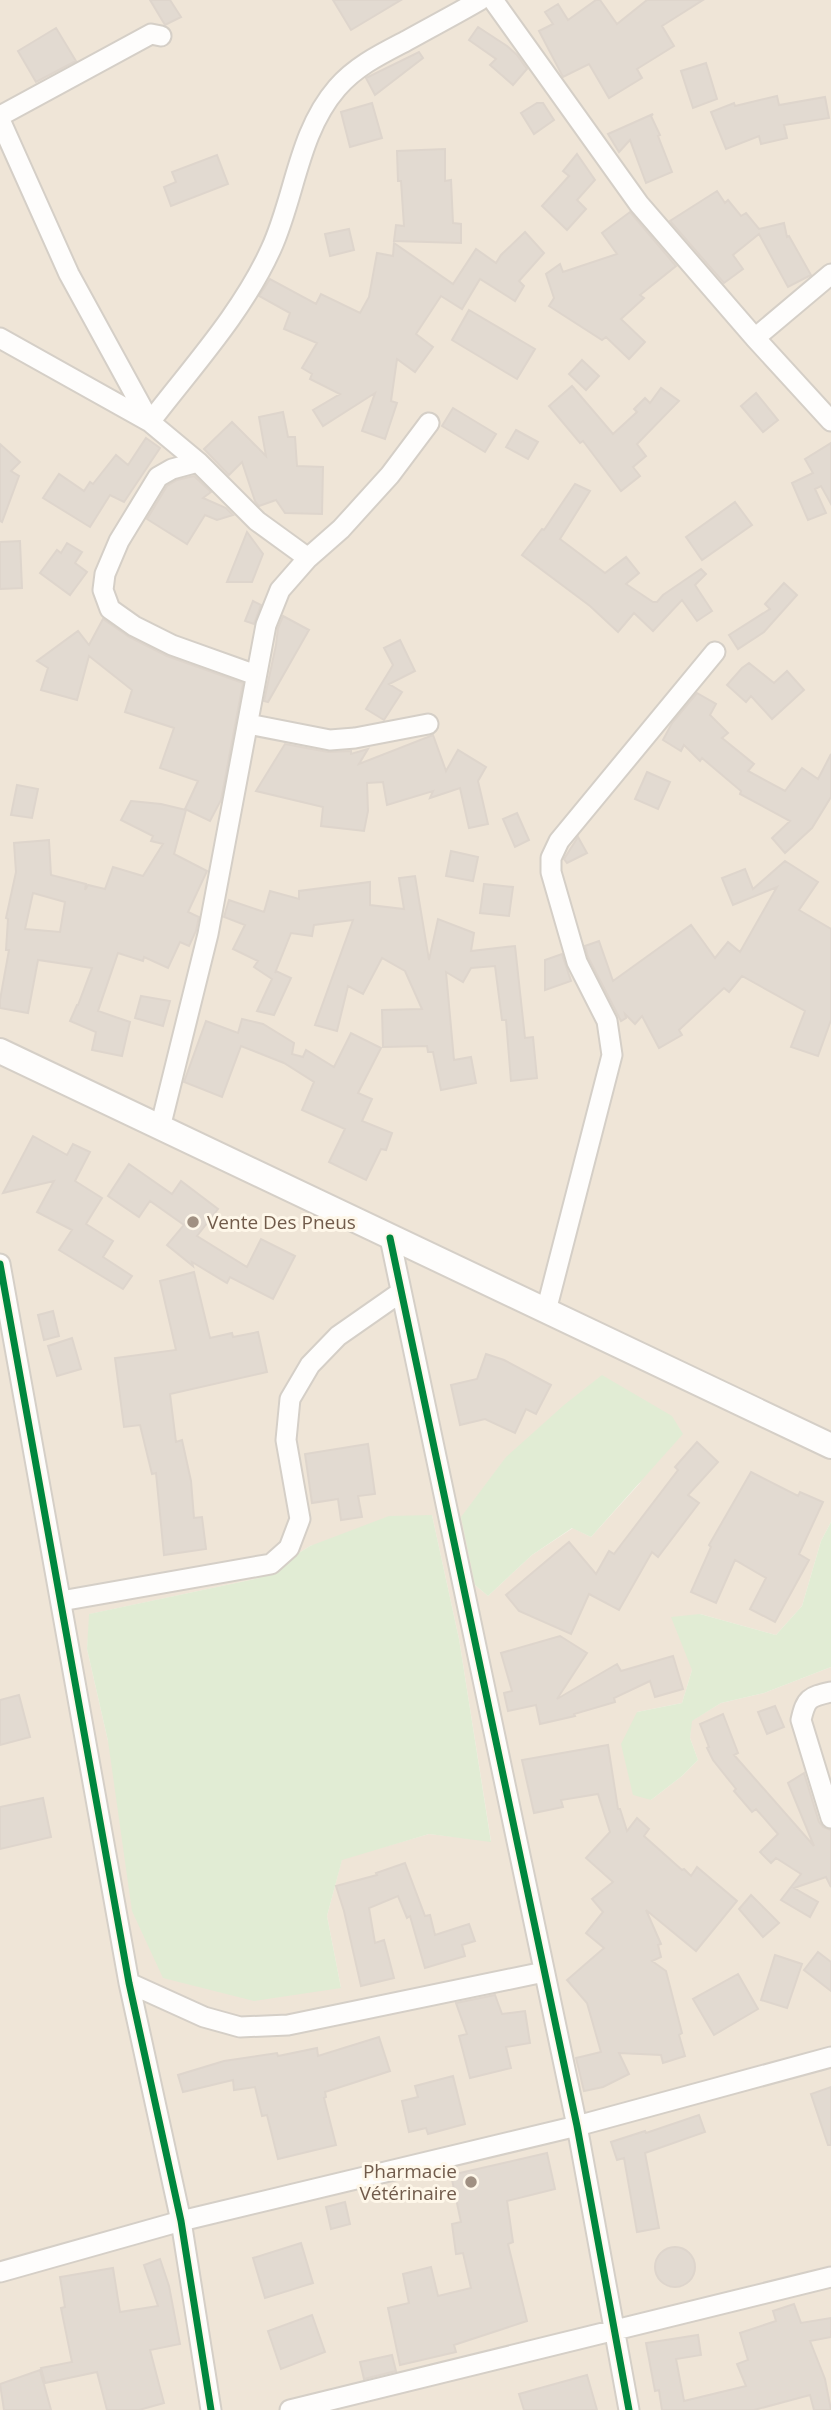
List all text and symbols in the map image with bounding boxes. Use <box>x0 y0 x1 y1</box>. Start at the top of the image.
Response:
place label: Vente Des Pneus <box>207 1209 356 1235</box>
marker: Vente Des Pneus <box>185 1214 201 1230</box>
place label: Pharmacie Vétérinaire <box>360 2158 457 2206</box>
marker: Pharmacie Vétérinaire <box>463 2174 479 2190</box>

